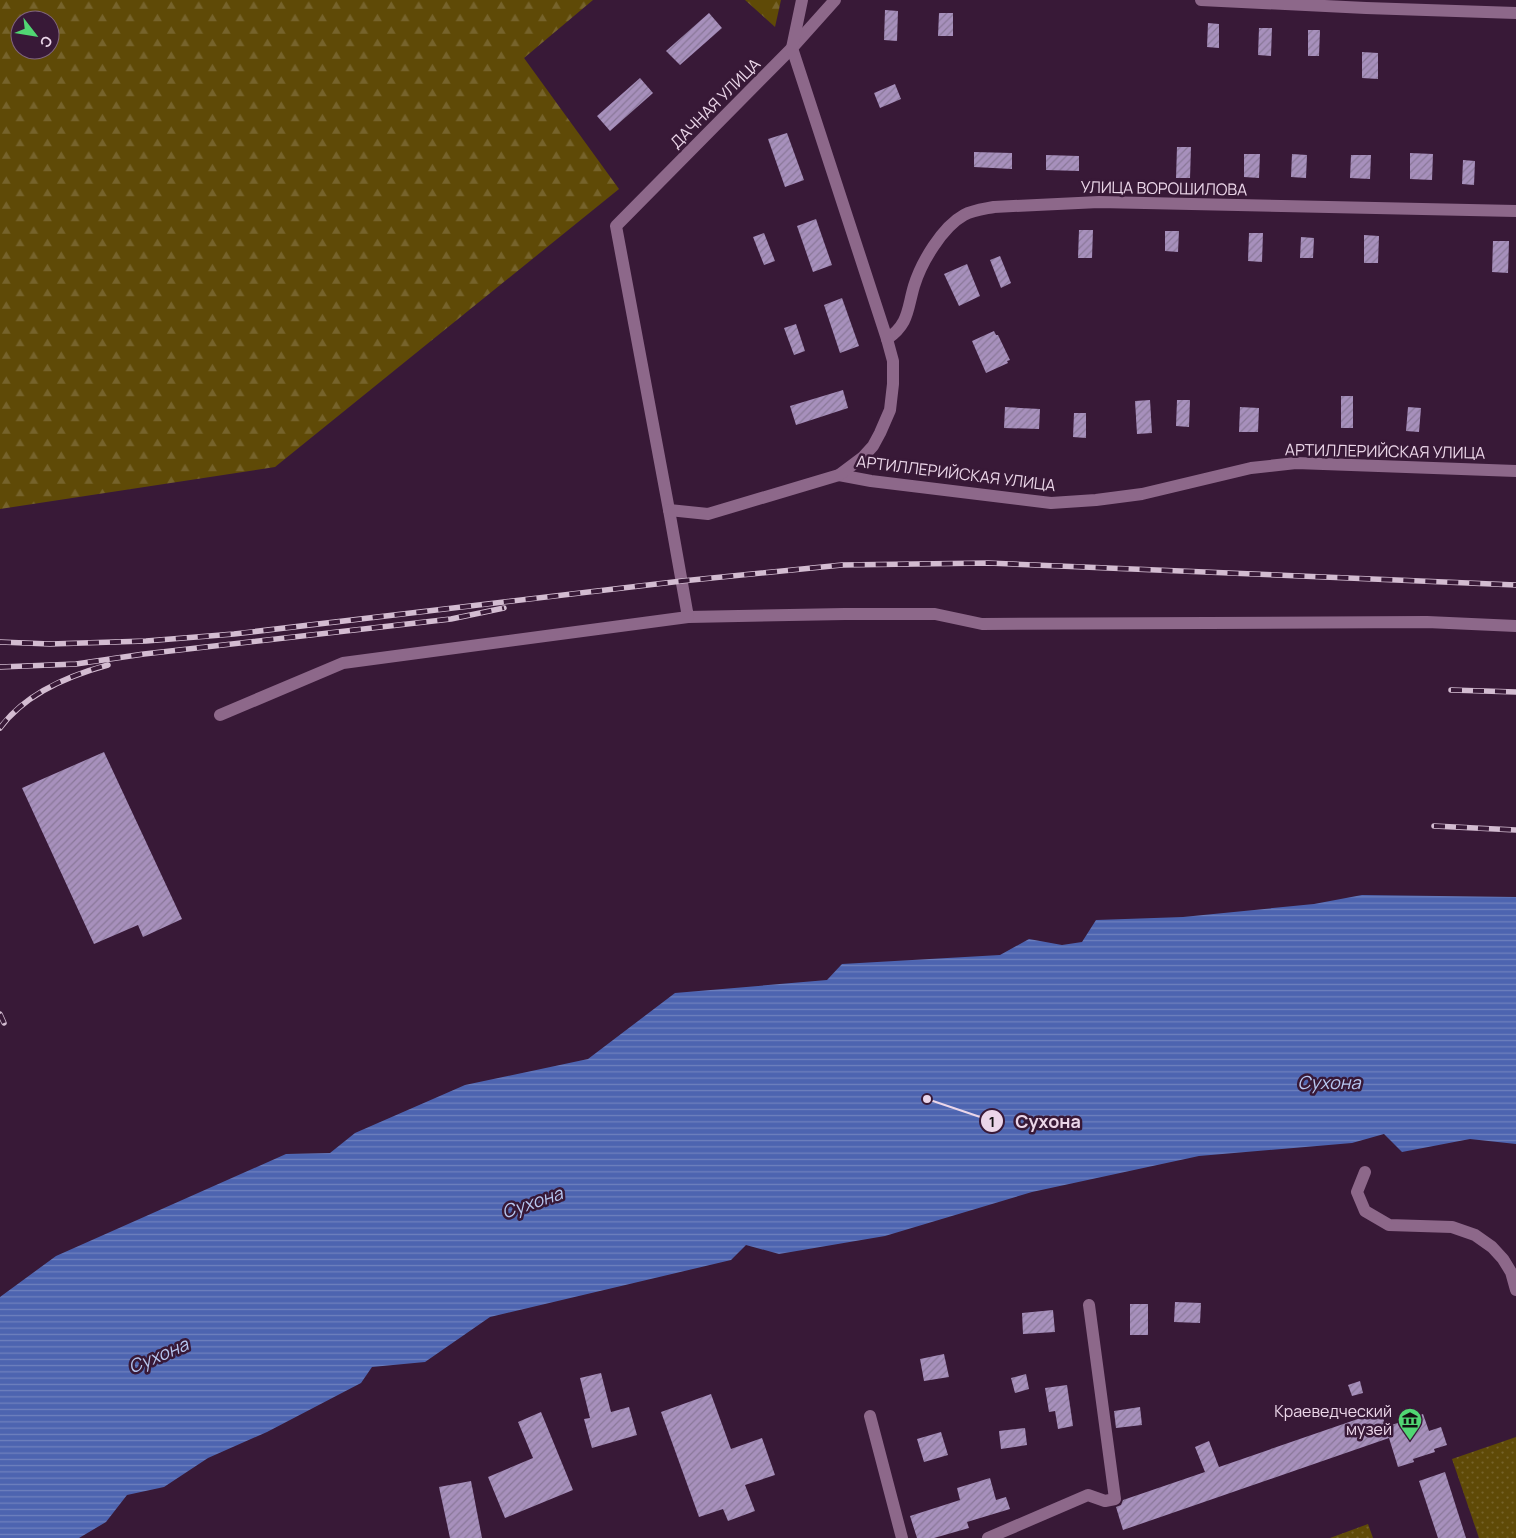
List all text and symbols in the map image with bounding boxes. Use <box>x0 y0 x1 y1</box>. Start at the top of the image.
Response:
north arrow <box>10 10 60 60</box>
text: С <box>36 33 57 51</box>
street label: ДАЧНАЯ УЛИЦА <box>665 53 765 153</box>
street label: УЛИЦА ВОРОШИЛОВА <box>1081 176 1247 200</box>
street label: АРТИЛЛЕРИЙСКАЯ УЛИЦА <box>1285 438 1485 464</box>
street label: АРТИЛЛЕРИЙСКАЯ УЛИЦА <box>855 450 1057 496</box>
water label: Сухона <box>1298 1070 1361 1094</box>
callout: Сухона <box>980 1105 1091 1138</box>
text: Сухона <box>1015 1109 1081 1133</box>
text: 1 <box>989 1111 995 1132</box>
water label: Сухона <box>498 1180 567 1224</box>
water label: Сухона <box>124 1331 193 1378</box>
place label: Краеведческий музей <box>1274 1400 1392 1440</box>
museum icon: Краеведческий музей <box>1397 1407 1423 1441</box>

